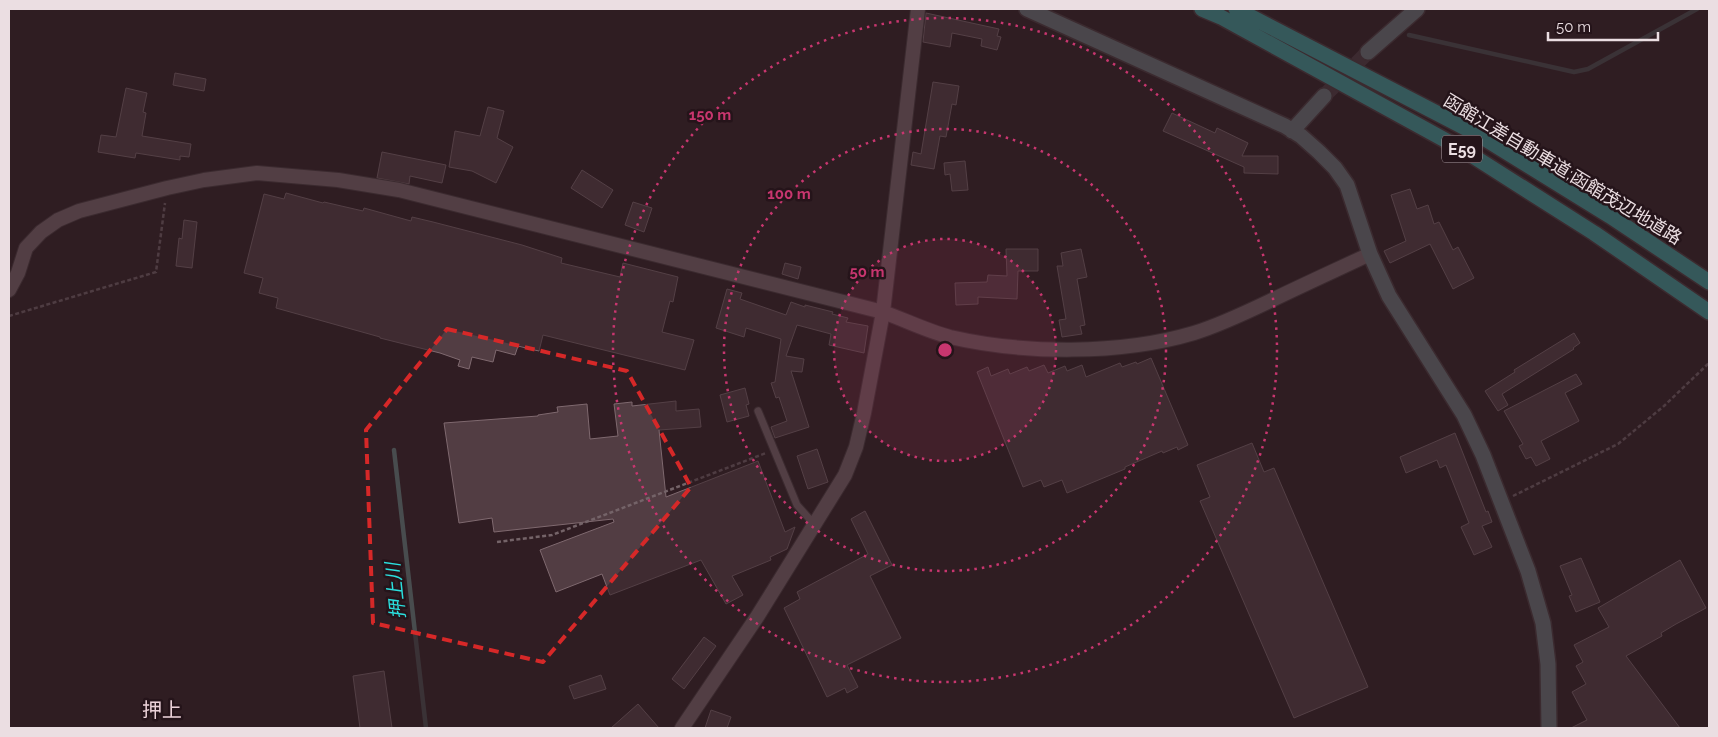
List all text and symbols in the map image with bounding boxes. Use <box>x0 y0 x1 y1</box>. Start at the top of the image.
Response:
scale bar <box>1548 10 1658 42</box>
text: 50 m <box>1556 18 1591 36</box>
street label: 函館江差自動車道;函館茂辺地道路 <box>1440 90 1686 248</box>
text: 150 m <box>689 106 731 124</box>
road number: E59 <box>1442 136 1482 162</box>
text: 100 m <box>767 185 811 203</box>
text: 50 m <box>849 263 885 281</box>
centre of rings <box>936 341 954 359</box>
water label: 押上川 <box>381 560 409 621</box>
district label: 押上 <box>142 698 182 722</box>

